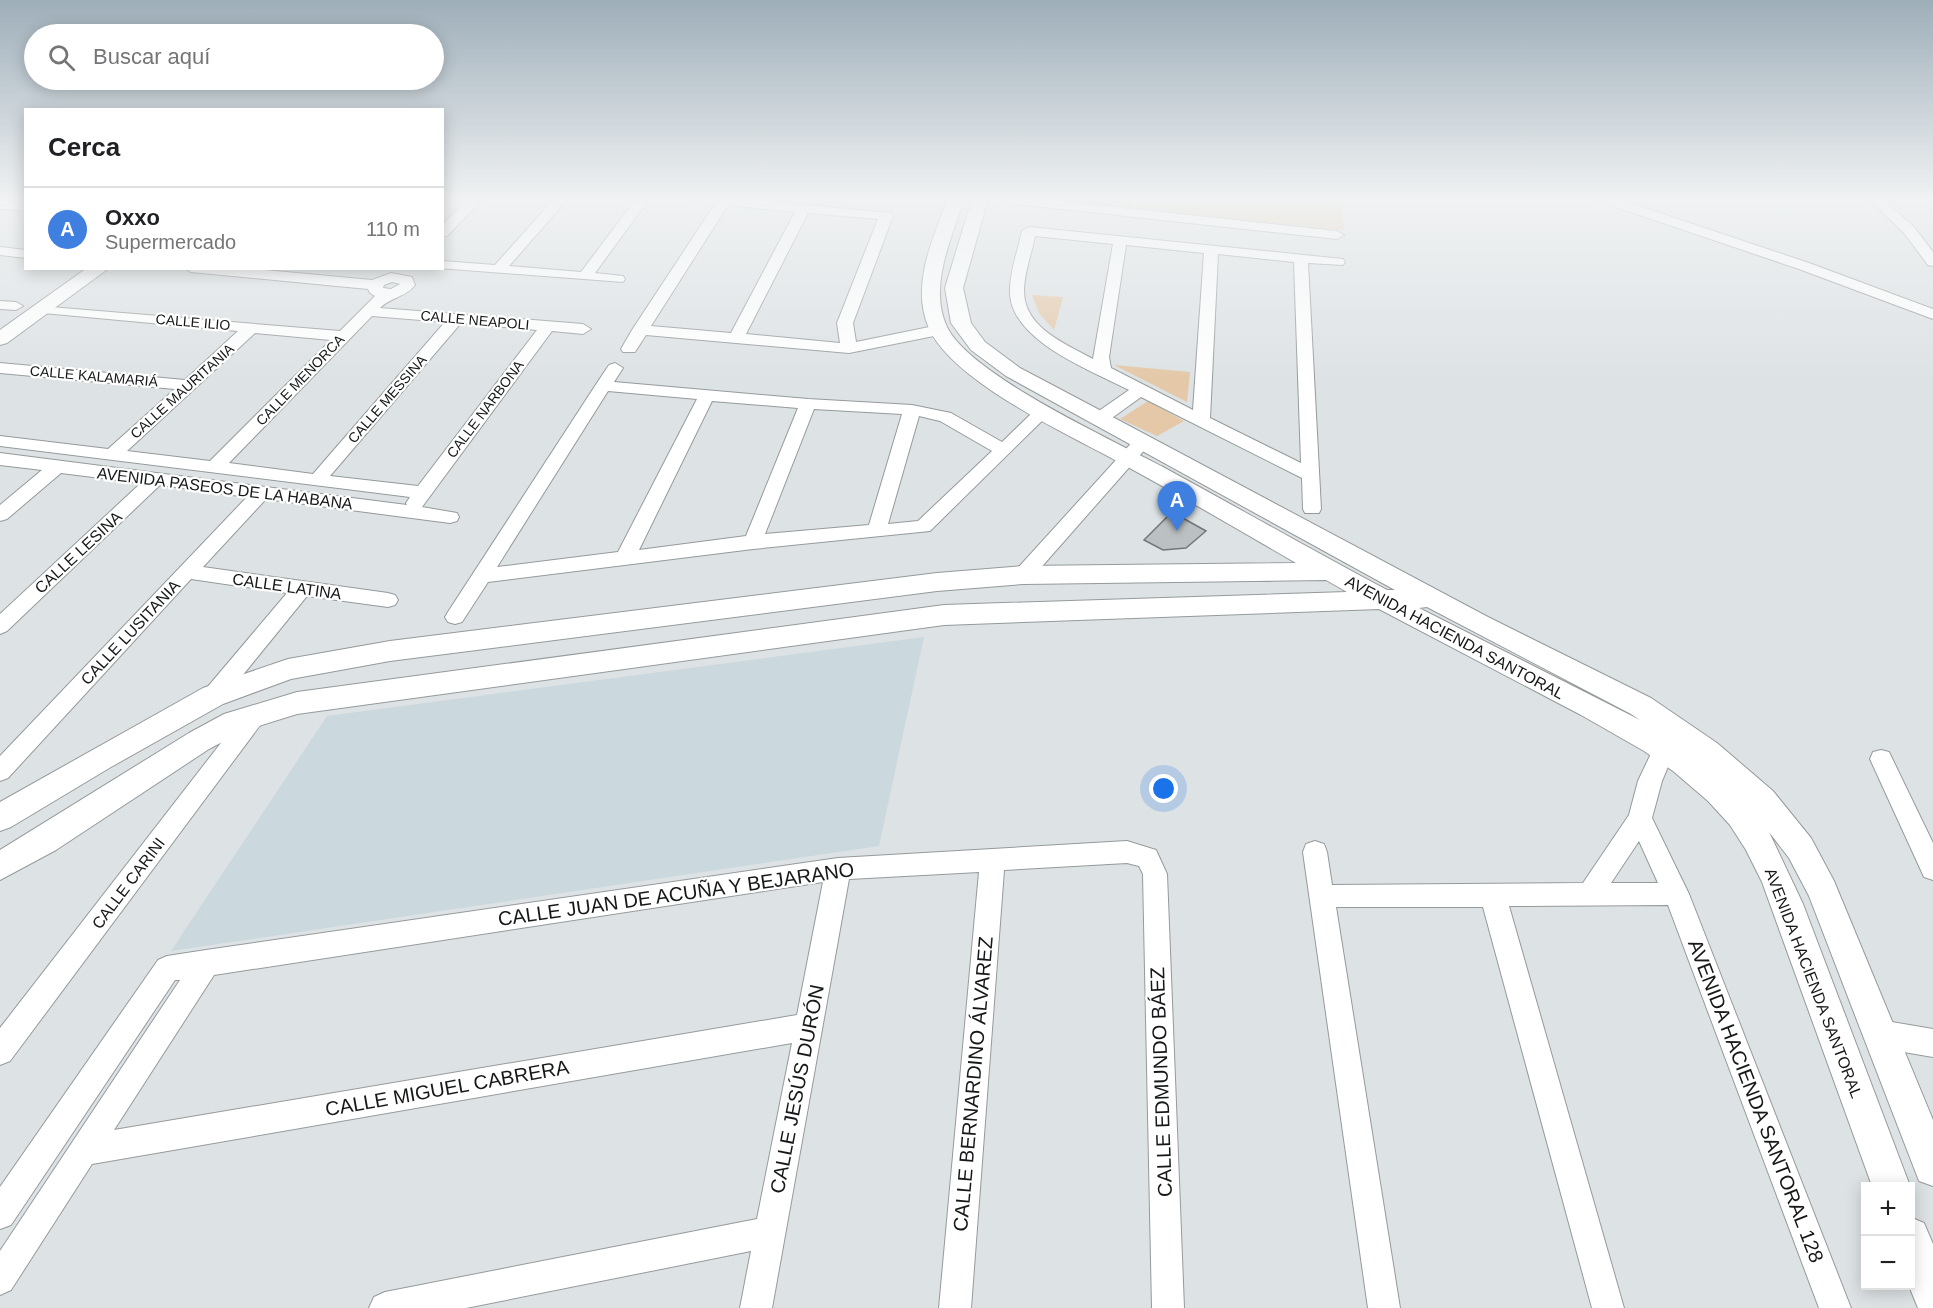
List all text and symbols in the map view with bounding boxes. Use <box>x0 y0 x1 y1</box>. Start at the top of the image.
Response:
search box <box>24 24 444 90</box>
icon: search <box>45 41 78 74</box>
text: Buscar aquí <box>93 44 210 69</box>
text: Cerca <box>48 132 120 162</box>
text: Oxxo <box>105 205 160 230</box>
text: A <box>60 218 75 240</box>
text: 110 m <box>366 218 420 240</box>
text: Supermercado <box>105 231 236 253</box>
street label: CALLE NEAPOLI <box>420 307 530 333</box>
street label: CALLE ILIO <box>155 311 231 333</box>
street label: CALLE MENORCA <box>253 331 348 429</box>
street label: CALLE MAURITANIA <box>127 340 237 442</box>
street label: CALLE MESSINA <box>344 351 430 446</box>
street label: CALLE NARBONA <box>443 357 527 461</box>
street label: CALLE KALAMARIÁ <box>29 362 159 390</box>
street label: AVENIDA PASEOS DE LA HABANA <box>96 464 354 513</box>
pin: A <box>1158 482 1196 531</box>
street label: CALLE LESINA <box>32 508 125 597</box>
street label: CALLE LATINA <box>231 570 343 603</box>
street label: AVENIDA HACIENDA SANTORAL <box>1343 572 1567 702</box>
street label: CALLE LUSITANIA <box>78 576 183 688</box>
your location <box>1149 774 1178 803</box>
street label: CALLE CARINI <box>89 835 168 932</box>
street label: CALLE JUAN DE ACUÑA Y BEJARANO <box>496 857 855 930</box>
street label: AVENIDA HACIENDA SANTORAL <box>1762 866 1865 1101</box>
street label: CALLE BERNARDINO ÁLVAREZ <box>949 936 997 1232</box>
street label: AVENIDA HACIENDA SANTORAL 128 <box>1684 936 1828 1266</box>
street label: CALLE EDMUNDO BÁEZ <box>1146 967 1176 1197</box>
street label: CALLE JESÚS DURÓN <box>766 983 828 1195</box>
street label: CALLE MIGUEL CABRERA <box>323 1056 571 1120</box>
map controls <box>1861 1182 1915 1290</box>
button: + <box>1861 1182 1915 1236</box>
button: − <box>1861 1236 1915 1290</box>

